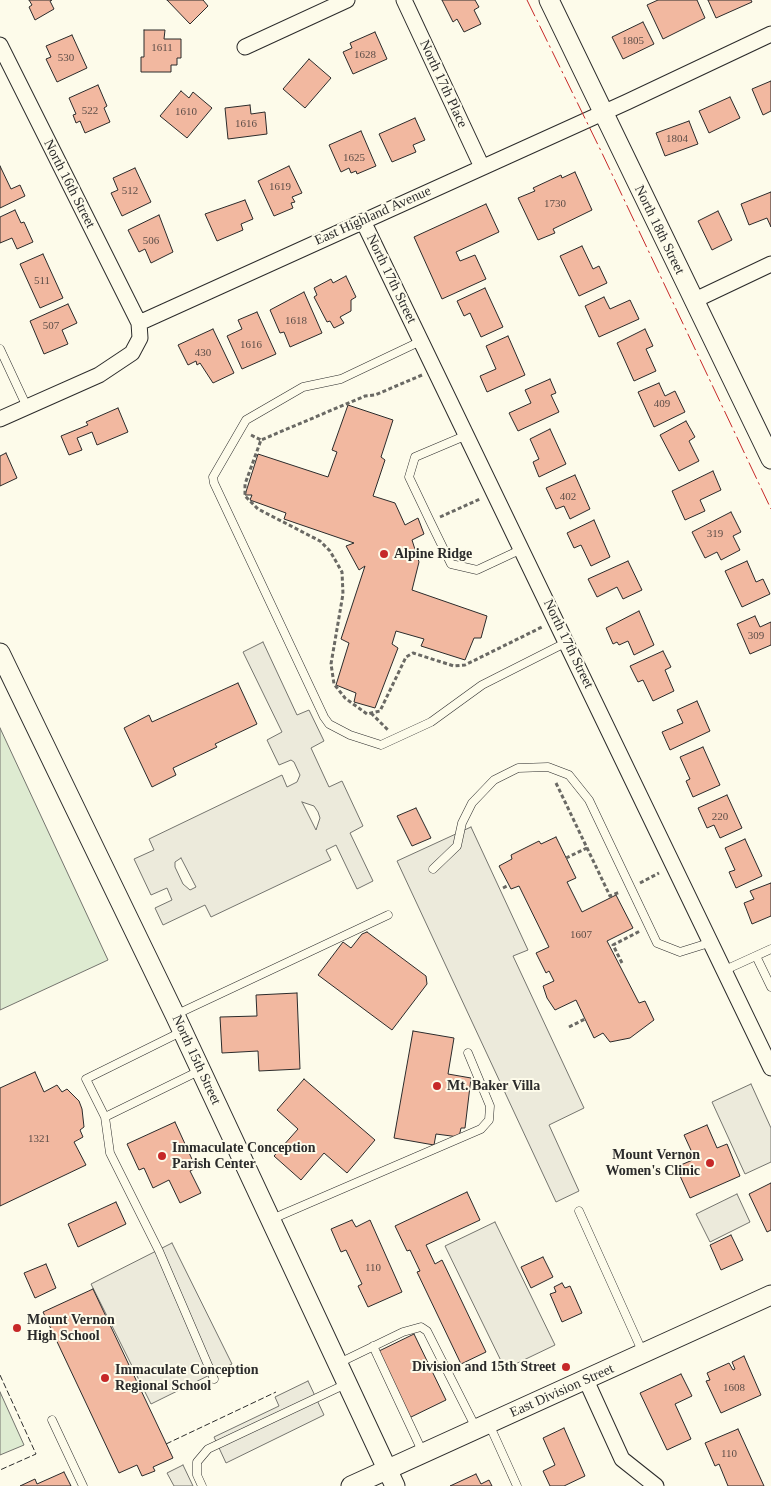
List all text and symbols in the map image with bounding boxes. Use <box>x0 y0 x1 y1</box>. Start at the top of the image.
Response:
house number: 1805 <box>622 34 644 48</box>
street label: North 17th Place <box>415 37 471 131</box>
house number: 1611 <box>151 41 173 55</box>
house number: 1628 <box>354 48 376 62</box>
house number: 530 <box>58 51 74 65</box>
house number: 522 <box>82 104 98 118</box>
house number: 1610 <box>175 105 197 119</box>
house number: 1616 <box>235 117 257 131</box>
house number: 1804 <box>666 132 688 146</box>
street label: North 16th Street <box>39 137 99 231</box>
house number: 1625 <box>343 151 365 165</box>
house number: 1619 <box>269 180 291 194</box>
street label: East Highland Avenue <box>312 183 434 249</box>
street label: North 18th Street <box>630 183 688 277</box>
house number: 512 <box>122 184 138 198</box>
house number: 1730 <box>544 197 566 211</box>
street label: North 17th Street <box>362 232 420 326</box>
house number: 506 <box>143 234 159 248</box>
house number: 511 <box>34 274 50 288</box>
house number: 1618 <box>285 314 307 328</box>
house number: 507 <box>43 319 59 333</box>
house number: 1616 <box>240 338 262 352</box>
house number: 430 <box>195 346 211 360</box>
house number: 409 <box>654 397 670 411</box>
house number: 402 <box>560 490 576 504</box>
house number: 319 <box>707 527 723 541</box>
place label: Alpine Ridge <box>394 546 472 562</box>
marker: Alpine Ridge <box>378 548 390 560</box>
street label: North 17th Street <box>539 597 597 691</box>
house number: 309 <box>748 629 764 643</box>
house number: 220 <box>712 810 728 824</box>
house number: 1607 <box>570 928 592 942</box>
street label: North 15th Street <box>168 1012 224 1108</box>
place label: Mt. Baker Villa <box>447 1078 540 1094</box>
marker: Mt. Baker Villa <box>431 1080 443 1092</box>
house number: 1321 <box>28 1132 50 1146</box>
place label: Immaculate Conception Parish Center <box>172 1140 315 1172</box>
place label: Mount Vernon Women's Clinic <box>605 1147 700 1180</box>
marker: Immaculate Conception Parish Center <box>156 1150 168 1162</box>
marker: Mount Vernon Women's Clinic <box>704 1157 716 1169</box>
house number: 110 <box>365 1261 381 1275</box>
place label: Mount Vernon High School <box>27 1312 115 1344</box>
marker: Mount Vernon High School <box>11 1322 23 1334</box>
place label: Division and 15th Street <box>412 1359 556 1375</box>
street label: East Division Street <box>507 1361 617 1421</box>
marker: Division and 15th Street <box>560 1361 572 1373</box>
place label: Immaculate Conception Regional School <box>115 1362 258 1394</box>
marker: Immaculate Conception Regional School <box>99 1372 111 1384</box>
house number: 1608 <box>723 1381 745 1395</box>
house number: 110 <box>721 1447 737 1461</box>

